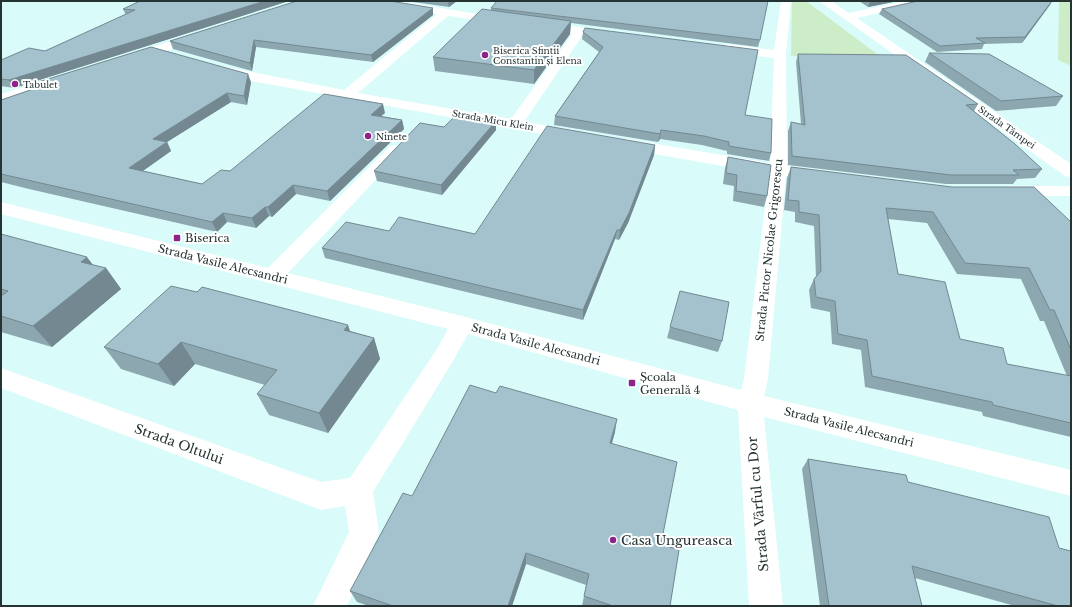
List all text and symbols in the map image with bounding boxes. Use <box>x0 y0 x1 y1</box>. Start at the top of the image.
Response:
place label: Biserica Sfinții Constantin și Elena <box>493 45 582 66</box>
marker: Biserica Sfinții Constantin și Elena <box>480 50 490 60</box>
marker: Tabulet <box>10 79 20 89</box>
place label: Tabulet <box>23 79 58 90</box>
street label: Strada Tâmpei <box>976 103 1038 151</box>
street label: Strada Micu Klein <box>451 107 535 133</box>
marker: Ninete <box>363 131 373 141</box>
place label: Ninete <box>376 131 407 142</box>
street label: Strada Pictor Nicolae Grigorescu <box>752 157 786 342</box>
place label: Biserica <box>185 231 230 245</box>
marker: Biserica <box>172 233 182 243</box>
street label: Strada Vasile Alecsandri <box>157 241 289 287</box>
street label: Strada Vasile Alecsandri <box>470 320 602 368</box>
place label: Școala Generală 4 <box>640 370 700 397</box>
marker: Școala Generală 4 <box>627 378 637 388</box>
street label: Strada Vasile Alecsandri <box>783 404 915 450</box>
street label: Strada Oltului <box>132 420 226 468</box>
street label: Strada Vârful cu Dor <box>744 435 772 572</box>
place label: Casa Ungureasca <box>621 532 733 549</box>
marker: Casa Ungureasca <box>608 535 618 545</box>

